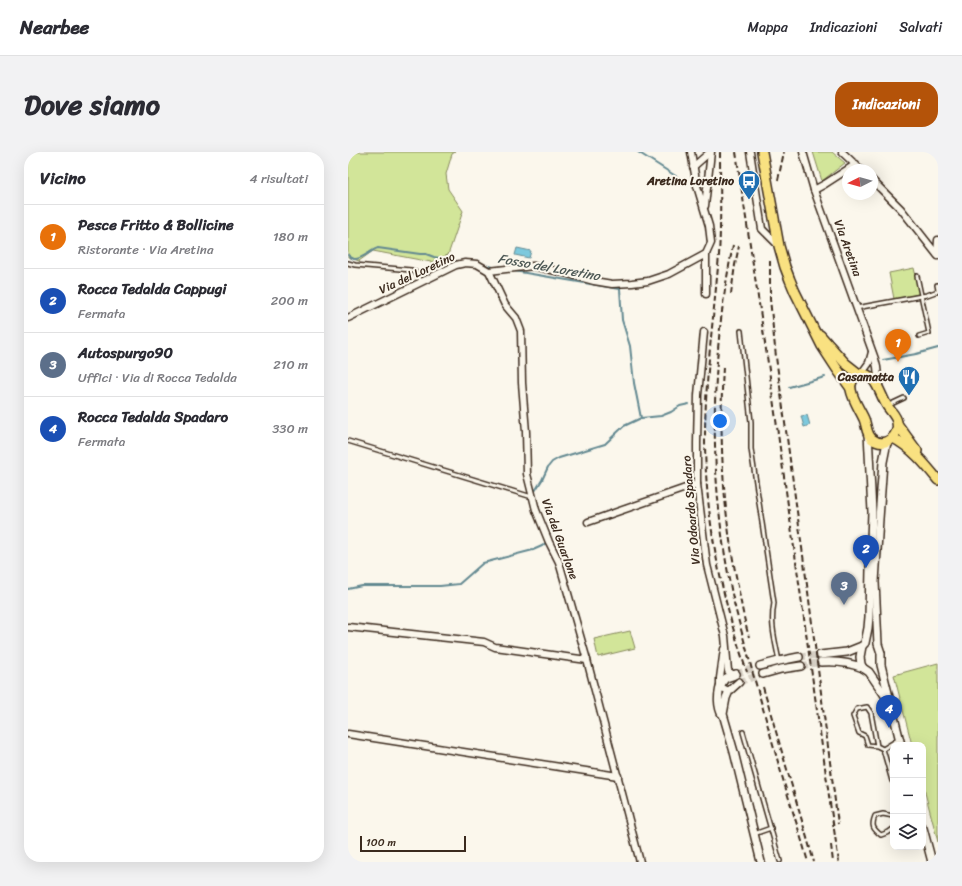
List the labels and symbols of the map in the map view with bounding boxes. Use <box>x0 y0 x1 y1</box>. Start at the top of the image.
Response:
north arrow <box>842 164 878 200</box>
bus stop icon: Aretina Loretino <box>736 168 762 201</box>
place label: Aretina Loretino <box>646 170 735 192</box>
street label: Via Aretina <box>828 216 869 281</box>
street label: Via del Loretino <box>375 246 459 300</box>
water label: Fosso del Loretino <box>496 247 603 288</box>
pin: 1 <box>885 329 911 362</box>
restaurant icon: Casamatta <box>896 364 922 397</box>
place label: Casamatta <box>837 366 894 388</box>
your location <box>710 411 730 431</box>
street label: Via Odoardo Spadaro <box>675 455 707 565</box>
street label: Via del Guarlone <box>535 495 585 583</box>
pin: 2 <box>853 535 879 568</box>
pin: 3 <box>831 572 857 605</box>
pin: 4 <box>876 695 902 728</box>
scale bar <box>360 834 466 853</box>

